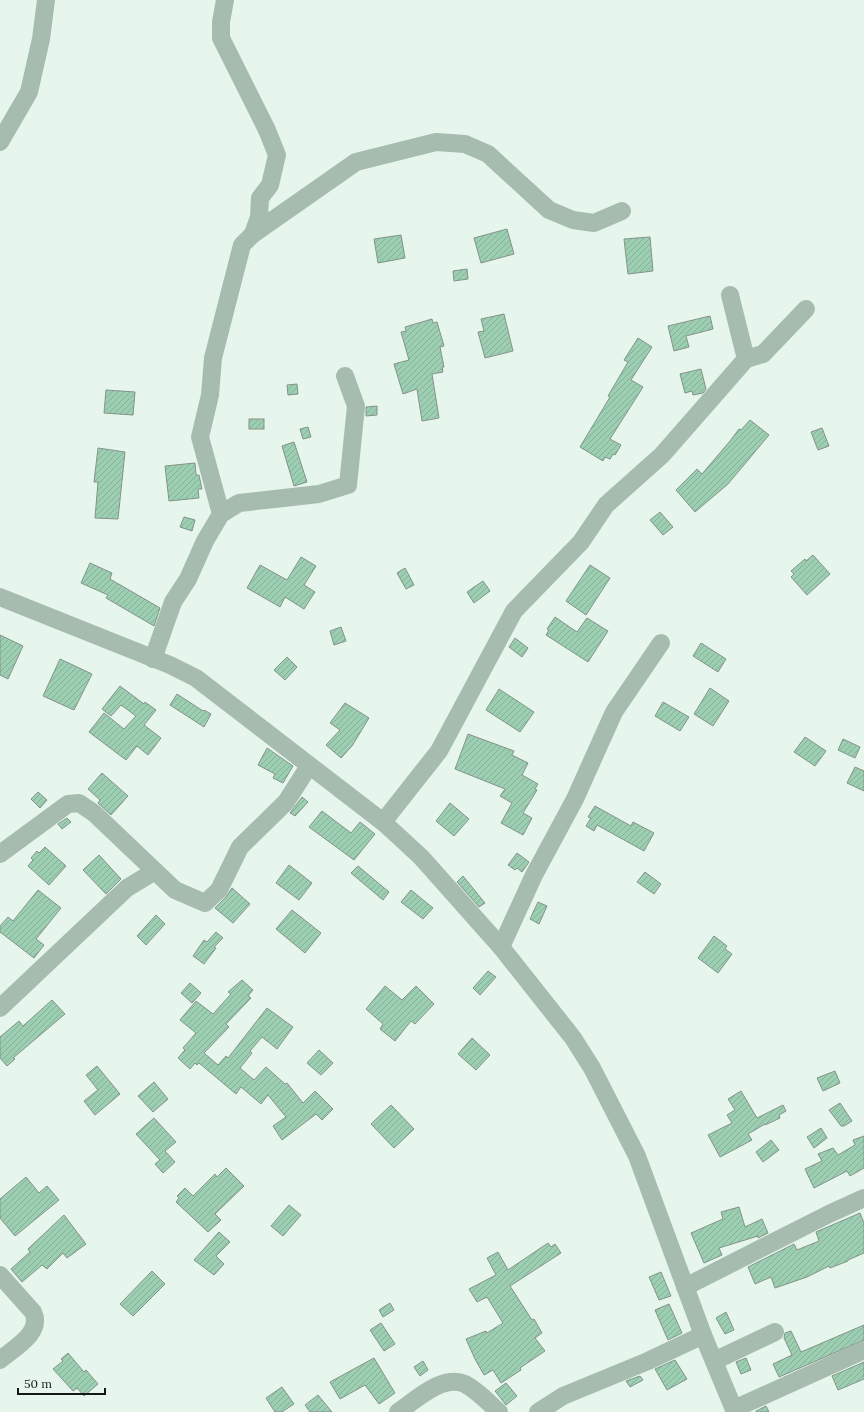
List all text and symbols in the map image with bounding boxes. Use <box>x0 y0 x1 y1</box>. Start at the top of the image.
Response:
scale bar <box>18 1370 105 1396</box>
text: 50 m <box>24 1376 52 1391</box>

